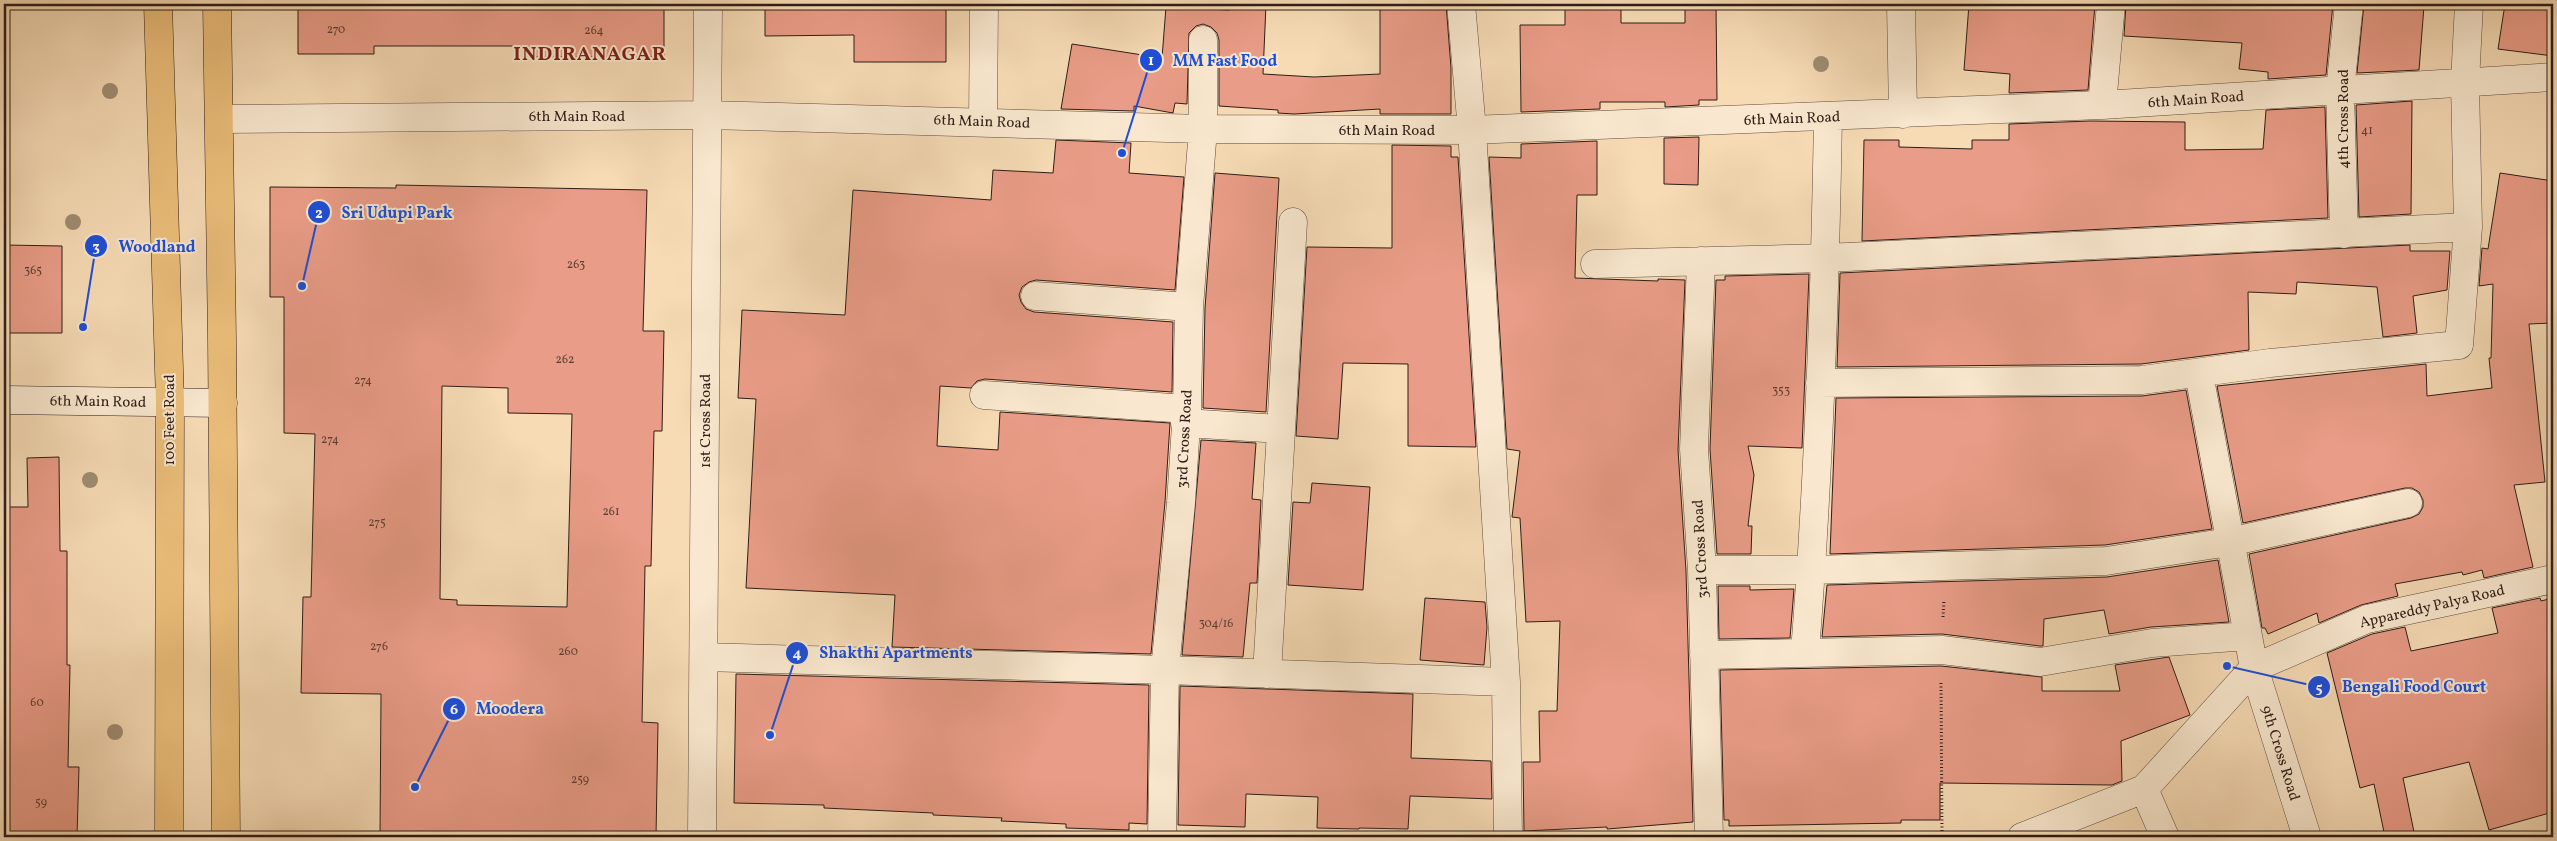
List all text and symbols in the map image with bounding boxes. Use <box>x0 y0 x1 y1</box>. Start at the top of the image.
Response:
house number: 270 <box>327 22 345 38</box>
house number: 264 <box>584 23 604 39</box>
district label: INDIRANAGAR <box>513 41 667 69</box>
callout: MM Fast Food <box>1138 45 1288 76</box>
text: 1 <box>1148 51 1154 72</box>
text: MM Fast Food <box>1173 51 1278 73</box>
street label: 4th Cross Road <box>2334 69 2355 169</box>
street label: 6th Main Road <box>2147 87 2245 114</box>
street label: 6th Main Road <box>529 107 625 128</box>
street label: 6th Main Road <box>1743 107 1841 132</box>
street label: 6th Main Road <box>933 110 1031 135</box>
street label: 6th Main Road <box>1339 121 1435 142</box>
house number: 41 <box>2361 123 2373 139</box>
callout: Sri Udupi Park <box>307 197 463 228</box>
text: Sri Udupi Park <box>342 203 453 225</box>
text: 2 <box>315 204 323 225</box>
callout: Woodland <box>84 230 206 261</box>
text: 3 <box>92 237 100 258</box>
text: Woodland <box>119 237 196 259</box>
house number: 263 <box>567 257 585 273</box>
house number: 365 <box>24 263 42 279</box>
house number: 262 <box>556 352 574 368</box>
house number: 274 <box>354 373 372 389</box>
street label: 100 Feet Road <box>160 374 181 466</box>
street label: 1st Cross Road <box>696 374 717 468</box>
house number: 353 <box>1772 383 1790 399</box>
street label: 3rd Cross Road <box>1172 389 1199 489</box>
street label: 6th Main Road <box>50 391 146 414</box>
house number: 274 <box>321 432 339 448</box>
street label: 3rd Cross Road <box>1688 499 1715 599</box>
house number: 261 <box>602 504 620 520</box>
house number: 275 <box>368 515 386 531</box>
street label: Appareddy Palya Road <box>2358 581 2507 634</box>
house number: 304/16 <box>1199 616 1233 632</box>
callout: Shakthi Apartments <box>785 637 983 668</box>
house number: 276 <box>370 639 388 655</box>
text: Shakthi Apartments <box>819 643 973 665</box>
house number: 260 <box>558 644 578 660</box>
text: 4 <box>792 644 802 665</box>
callout: Bengali Food Court <box>2307 671 2496 702</box>
text: Bengali Food Court <box>2342 677 2486 699</box>
text: 5 <box>2315 678 2323 699</box>
callout: Moodera <box>442 693 554 724</box>
house number: 60 <box>30 695 44 711</box>
text: Moodera <box>476 699 544 721</box>
text: 6 <box>450 700 458 721</box>
street label: 9th Cross Road <box>2255 703 2304 804</box>
house number: 259 <box>571 772 589 788</box>
house number: 59 <box>35 795 47 811</box>

